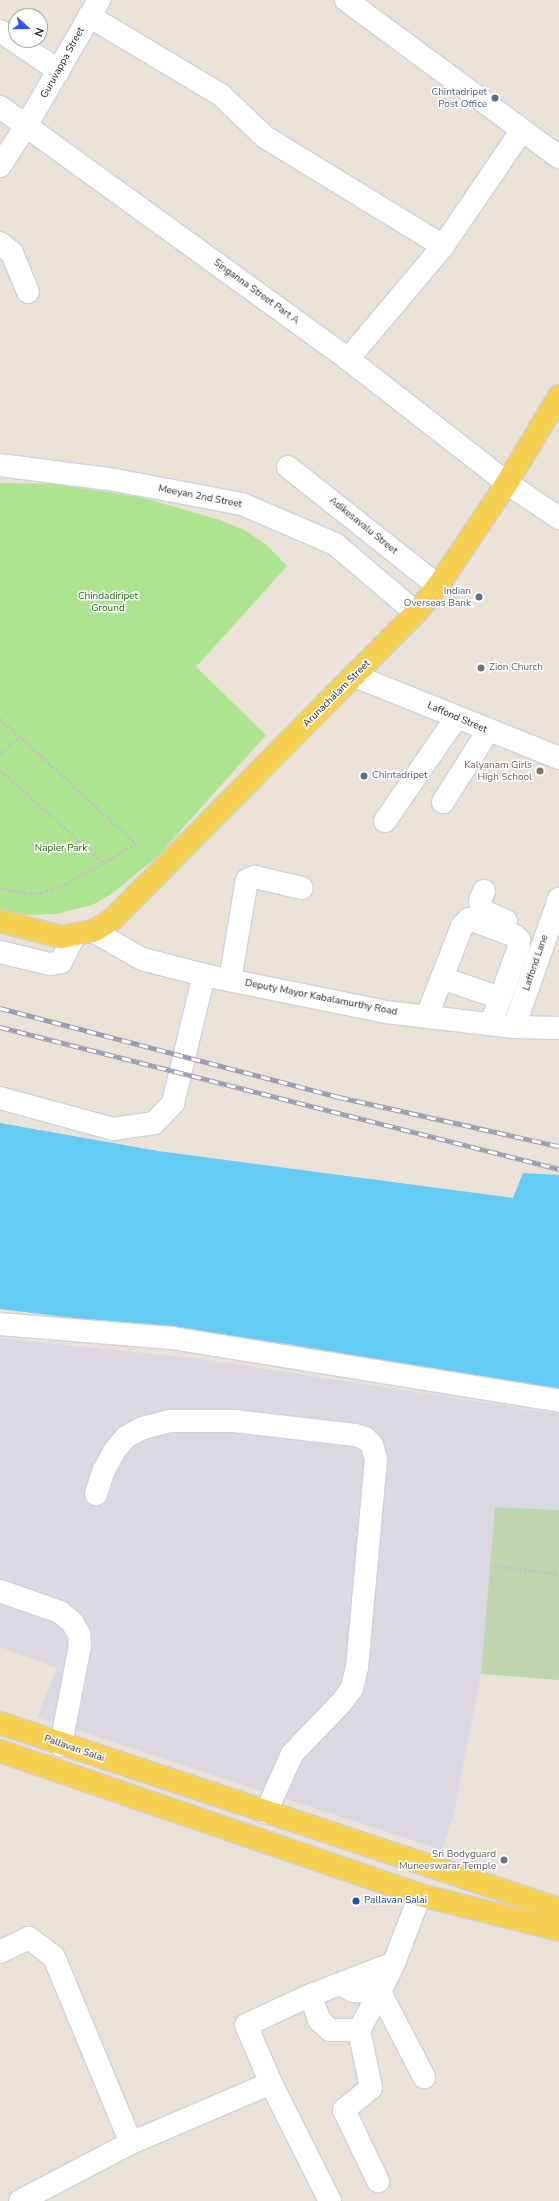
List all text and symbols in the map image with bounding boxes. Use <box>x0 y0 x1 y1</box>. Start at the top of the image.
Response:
north arrow <box>8 8 48 48</box>
street label: Guruvappa Street <box>39 25 87 101</box>
text: N <box>30 26 47 39</box>
place label: Chintadripet Post Office <box>431 86 487 110</box>
marker: Chintadripet Post Office <box>490 93 500 103</box>
street label: Singanna Street Part A <box>211 257 301 327</box>
street label: Meeyan 2nd Street <box>157 483 243 511</box>
street label: Adikesavalu Street <box>326 495 400 557</box>
place label: Indian Overseas Bank <box>404 585 471 608</box>
park label: Chindadiripet Ground <box>78 590 138 614</box>
marker: Indian Overseas Bank <box>474 592 484 602</box>
street label: Arunachalam Street <box>301 658 373 730</box>
place label: Zion Church <box>489 662 543 674</box>
marker: Zion Church <box>476 663 486 673</box>
street label: Laffond Street <box>425 700 489 736</box>
place label: Kalyanam Girls High School <box>464 759 532 782</box>
marker: Kalyanam Girls High School <box>535 766 545 776</box>
place label: Chintadripet <box>372 770 428 782</box>
marker: Chintadripet <box>359 771 369 781</box>
park label: Napier Park <box>35 843 87 855</box>
street label: Laffond Lane <box>521 933 551 993</box>
street label: Deputy Mayor Kabalamurthy Road <box>244 977 398 1019</box>
street label: Pallavan Salai <box>42 1733 106 1765</box>
place label: Sri Bodyguard Muneeswarar Temple <box>399 1848 496 1872</box>
marker: Sri Bodyguard Muneeswarar Temple <box>499 1855 509 1865</box>
place label: Pallavan Salai <box>364 1895 427 1907</box>
marker: Pallavan Salai <box>351 1896 361 1906</box>

